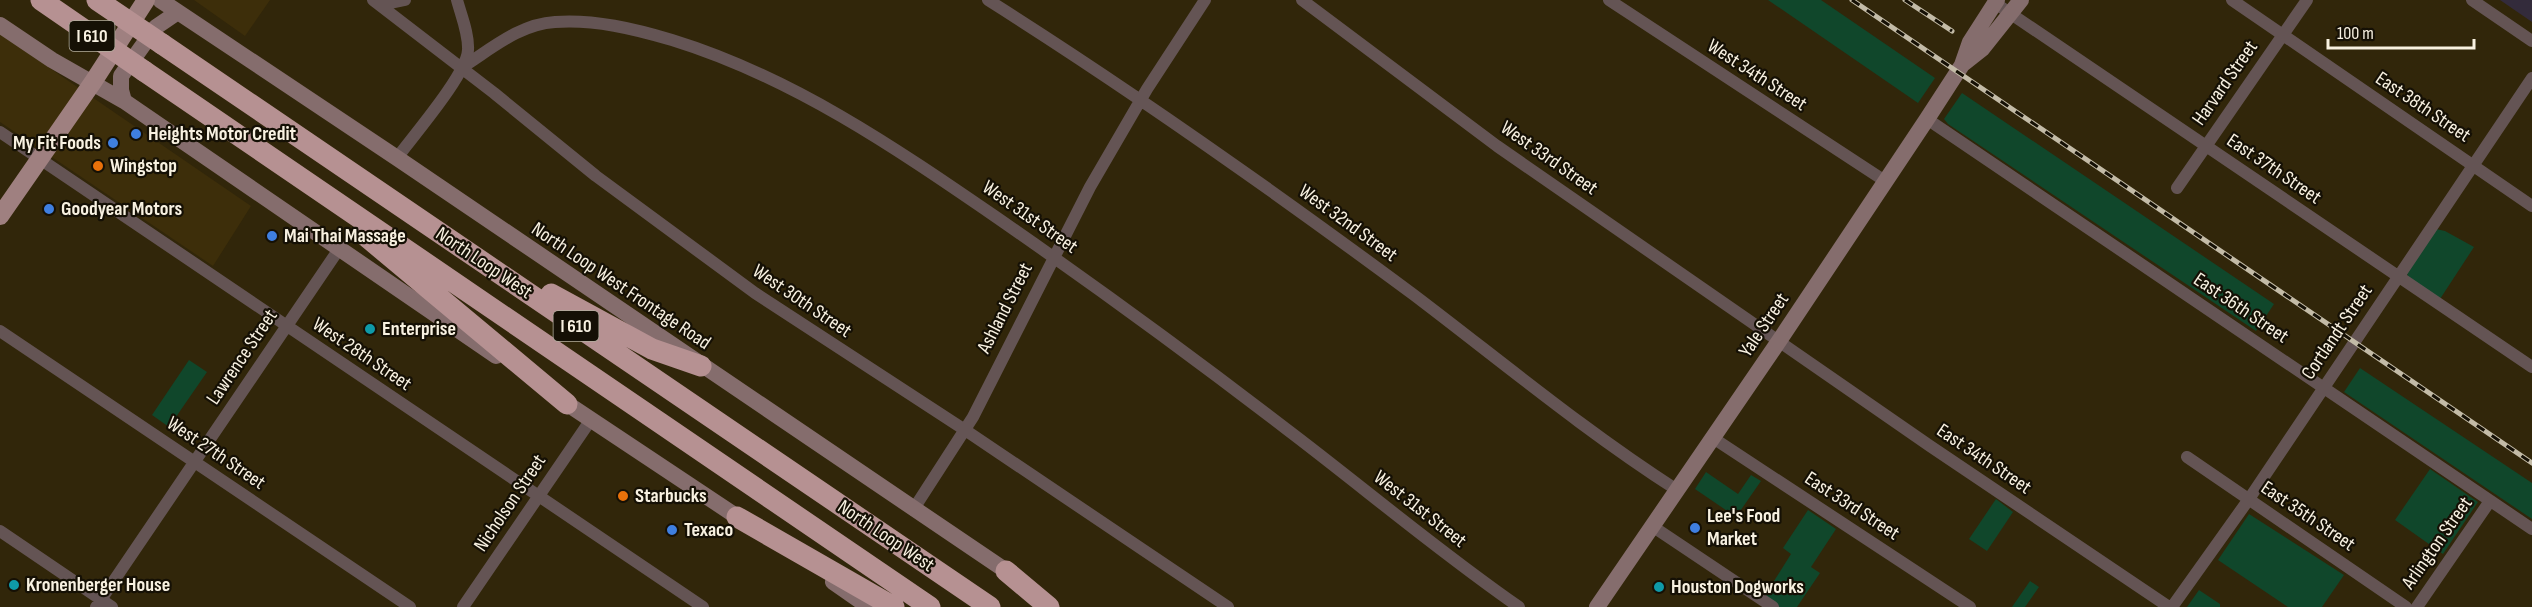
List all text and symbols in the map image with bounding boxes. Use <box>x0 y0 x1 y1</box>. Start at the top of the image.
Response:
scale bar <box>2328 12 2474 50</box>
road number: I 610 <box>70 21 115 51</box>
text: 100 m <box>2337 23 2374 44</box>
street label: West 34th Street <box>1703 34 1811 116</box>
street label: Harvard Street <box>2187 36 2263 130</box>
street label: East 38th Street <box>2371 66 2475 148</box>
street label: West 33rd Street <box>1496 116 1602 200</box>
place label: Heights Motor Credit <box>148 122 296 146</box>
marker: Heights Motor Credit <box>129 127 143 141</box>
street label: East 37th Street <box>2222 129 2326 209</box>
place label: My Fit Foods <box>13 131 101 155</box>
marker: My Fit Foods <box>106 136 120 150</box>
place label: Wingstop <box>110 154 177 178</box>
marker: Wingstop <box>91 159 105 173</box>
street label: West 31st Street <box>978 175 1082 259</box>
street label: West 32nd Street <box>1294 179 1402 267</box>
place label: Goodyear Motors <box>61 197 182 221</box>
marker: Goodyear Motors <box>42 202 56 216</box>
street label: North Loop West Frontage Road <box>527 217 715 355</box>
street label: North Loop West <box>431 222 537 304</box>
place label: Mai Thai Massage <box>284 224 406 248</box>
marker: Mai Thai Massage <box>265 229 279 243</box>
street label: West 30th Street <box>748 259 856 343</box>
street label: Ashland Street <box>972 259 1038 358</box>
street label: East 36th Street <box>2189 268 2293 348</box>
street label: Cortlandt Street <box>2296 280 2378 384</box>
street label: Yale Street <box>1734 288 1794 362</box>
street label: Lawrence Street <box>201 305 283 409</box>
road number: I 610 <box>554 311 598 341</box>
street label: West 28th Street <box>308 312 416 396</box>
place label: Enterprise <box>382 317 456 341</box>
marker: Enterprise <box>363 322 377 336</box>
street label: West 27th Street <box>162 411 270 495</box>
street label: East 34th Street <box>1932 419 2036 499</box>
street label: Nicholson Street <box>469 450 551 556</box>
street label: West 31st Street <box>1369 465 1471 553</box>
street label: East 33rd Street <box>1800 467 1904 545</box>
street label: East 35th Street <box>2256 476 2360 556</box>
place label: Starbucks <box>635 484 707 508</box>
marker: Starbucks <box>616 489 630 503</box>
street label: Arlington Street <box>2396 492 2478 595</box>
street label: North Loop West <box>833 495 939 577</box>
place label: Lee's Food Market <box>1707 504 1780 551</box>
place label: Texaco <box>684 518 733 542</box>
marker: Lee's Food Market <box>1688 521 1702 535</box>
marker: Texaco <box>665 523 679 537</box>
place label: Kronenberger House <box>26 573 170 597</box>
place label: Houston Dogworks <box>1671 575 1804 599</box>
marker: Kronenberger House <box>7 578 21 592</box>
marker: Houston Dogworks <box>1652 580 1666 594</box>

